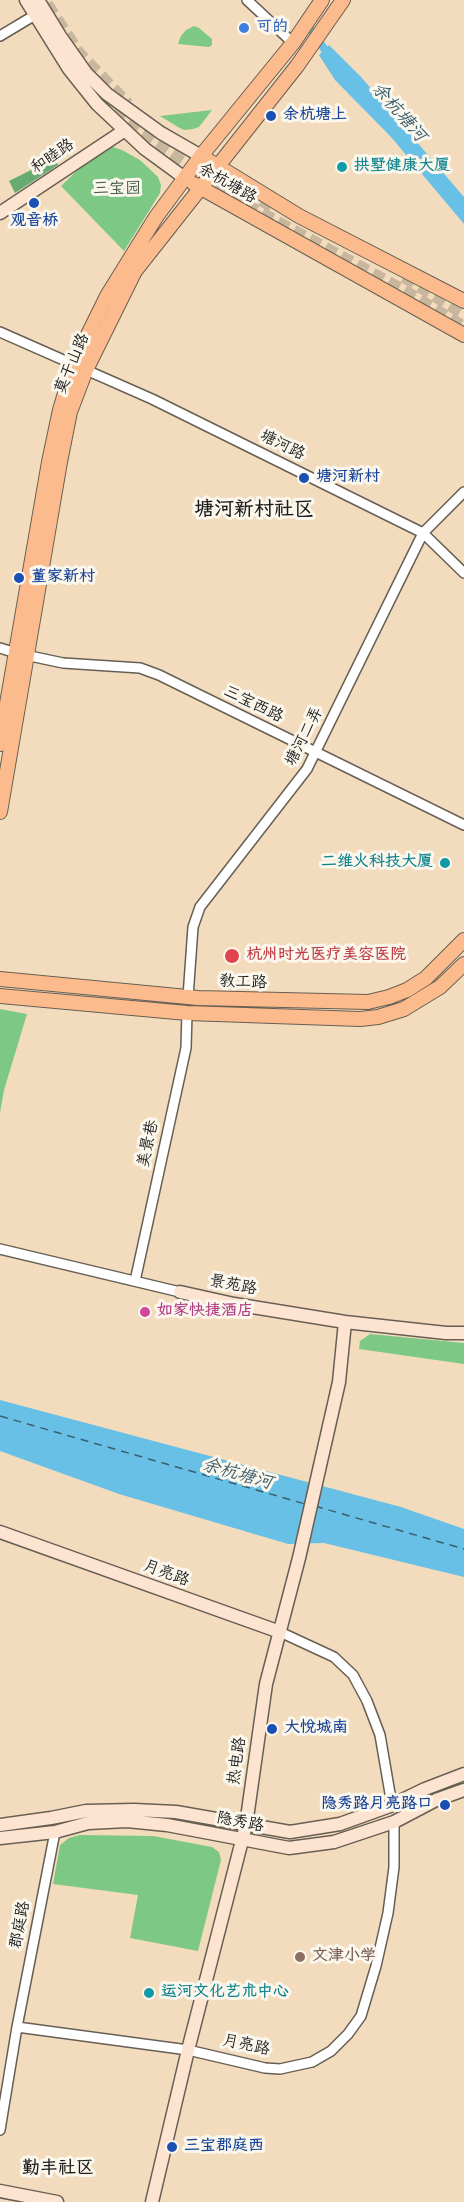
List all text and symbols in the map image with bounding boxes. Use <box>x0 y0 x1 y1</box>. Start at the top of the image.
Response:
place label: 可的 <box>256 18 288 38</box>
marker: 可的 <box>237 21 251 35</box>
water label: 余杭塘河 <box>366 79 430 147</box>
place label: 余杭塘上 <box>283 106 347 126</box>
marker: 余杭塘上 <box>264 109 278 123</box>
street label: 和睦路 <box>28 136 78 178</box>
place label: 拱墅健康大厦 <box>354 157 450 177</box>
street label: 余杭塘路 <box>194 160 260 208</box>
marker: 拱墅健康大厦 <box>335 160 349 174</box>
park label: 三宝园 <box>93 180 141 200</box>
marker: 观音桥 <box>27 196 41 210</box>
place label: 观音桥 <box>10 212 58 232</box>
street label: 莫干山路 <box>52 331 94 397</box>
street label: 塘河路 <box>256 427 308 465</box>
place label: 塘河新村 <box>316 468 380 488</box>
marker: 塘河新村 <box>297 471 311 485</box>
district label: 塘河新村社区 <box>194 499 314 523</box>
place label: 董家新村 <box>31 568 95 588</box>
marker: 董家新村 <box>12 571 26 585</box>
street label: 三宝西路 <box>220 682 286 728</box>
street label: 塘河二弄 <box>282 704 328 770</box>
place label: 二维火科技大厦 <box>321 853 433 873</box>
marker: 二维火科技大厦 <box>438 856 452 870</box>
place label: 杭州时光医疗美容医院 <box>246 946 406 966</box>
marker: 杭州时光医疗美容医院 <box>223 947 241 965</box>
street label: 教工路 <box>219 973 267 993</box>
street label: 美景巷 <box>135 1119 163 1169</box>
street label: 景苑路 <box>208 1272 258 1300</box>
place label: 如家快捷酒店 <box>157 1302 253 1322</box>
marker: 如家快捷酒店 <box>138 1305 152 1319</box>
water label: 余杭塘河 <box>199 1455 275 1495</box>
street label: 月亮路 <box>140 1557 192 1591</box>
place label: 大悦城南 <box>284 1719 348 1739</box>
marker: 大悦城南 <box>265 1722 279 1736</box>
street label: 热电路 <box>225 1736 251 1786</box>
place label: 隐秀路月亮路口 <box>321 1795 433 1815</box>
marker: 隐秀路月亮路口 <box>438 1798 452 1812</box>
street label: 隐秀路 <box>215 1809 265 1837</box>
street label: 郡庭路 <box>7 1900 35 1950</box>
place label: 文津小学 <box>312 1947 376 1967</box>
marker: 文津小学 <box>293 1950 307 1964</box>
place label: 运河文化艺术中心 <box>161 1983 289 2003</box>
marker: 运河文化艺术中心 <box>142 1986 156 2000</box>
street label: 月亮路 <box>221 2032 271 2060</box>
place label: 三宝郡庭西 <box>184 2137 264 2157</box>
marker: 三宝郡庭西 <box>165 2140 179 2154</box>
district label: 勤丰社区 <box>22 2158 94 2180</box>

